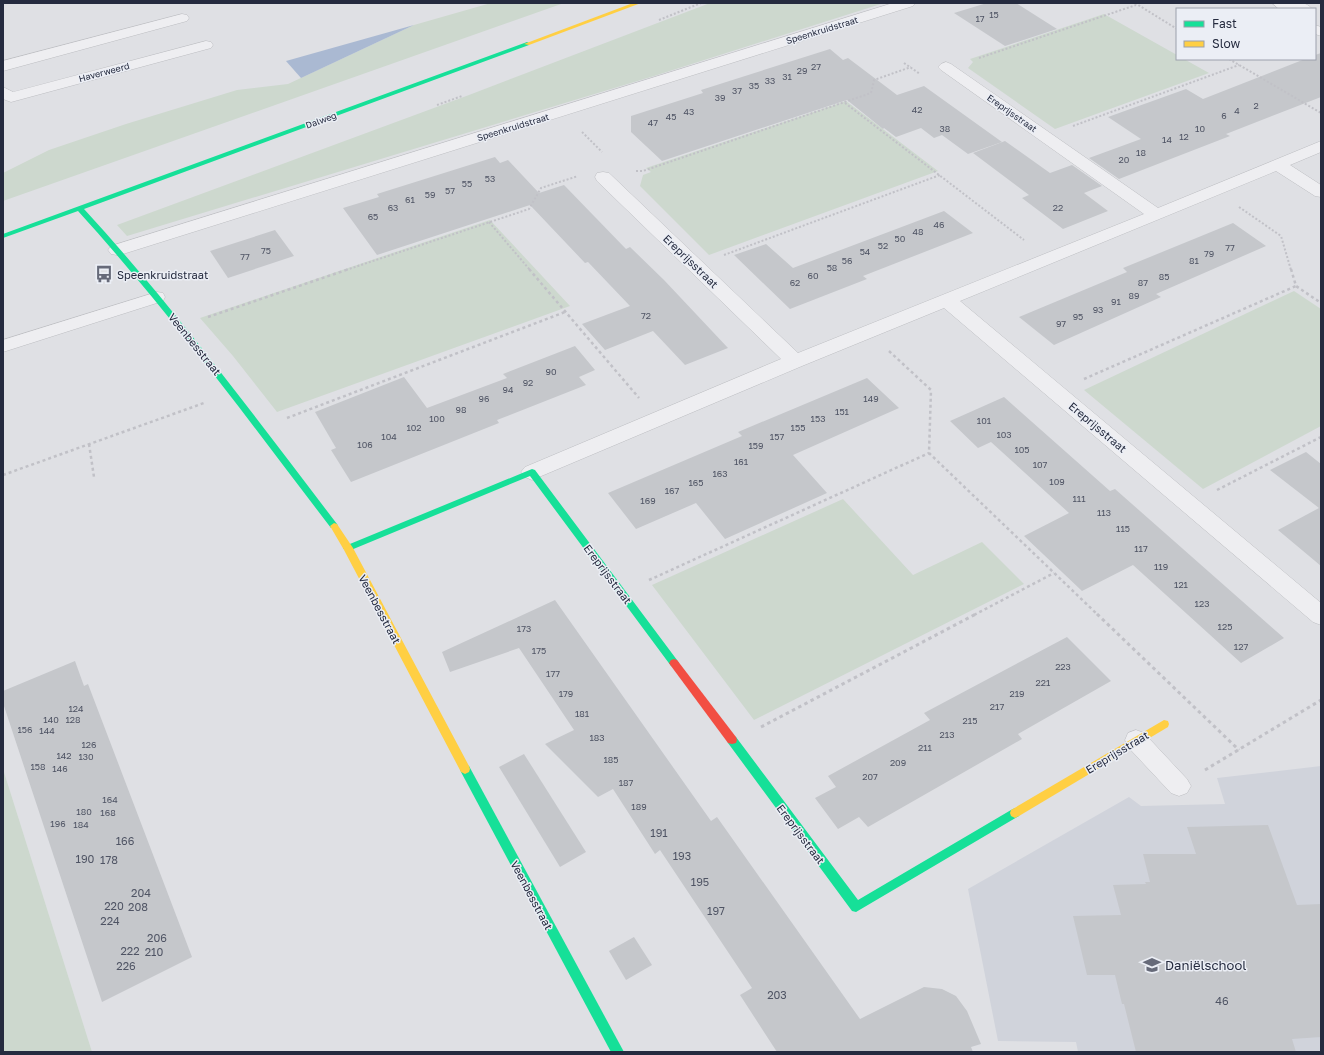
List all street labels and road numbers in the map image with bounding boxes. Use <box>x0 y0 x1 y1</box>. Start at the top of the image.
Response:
street label: Speenkruidstraat <box>785 14 860 46</box>
street label: Haverweerd <box>77 60 131 84</box>
street label: Ereprijsstraat <box>985 92 1039 134</box>
street label: Dalweg <box>304 109 338 131</box>
street label: Speenkruidstraat <box>476 111 551 143</box>
street label: Ereprijsstraat <box>661 232 721 290</box>
street label: Veenbesstraat <box>166 310 224 378</box>
street label: Ereprijsstraat <box>1067 399 1129 455</box>
street label: Ereprijsstraat <box>581 542 635 606</box>
street label: Veenbesstraat <box>356 572 404 646</box>
street label: Ereprijsstraat <box>1083 728 1151 776</box>
street label: Ereprijsstraat <box>774 802 828 866</box>
street label: Veenbesstraat <box>508 858 556 932</box>

